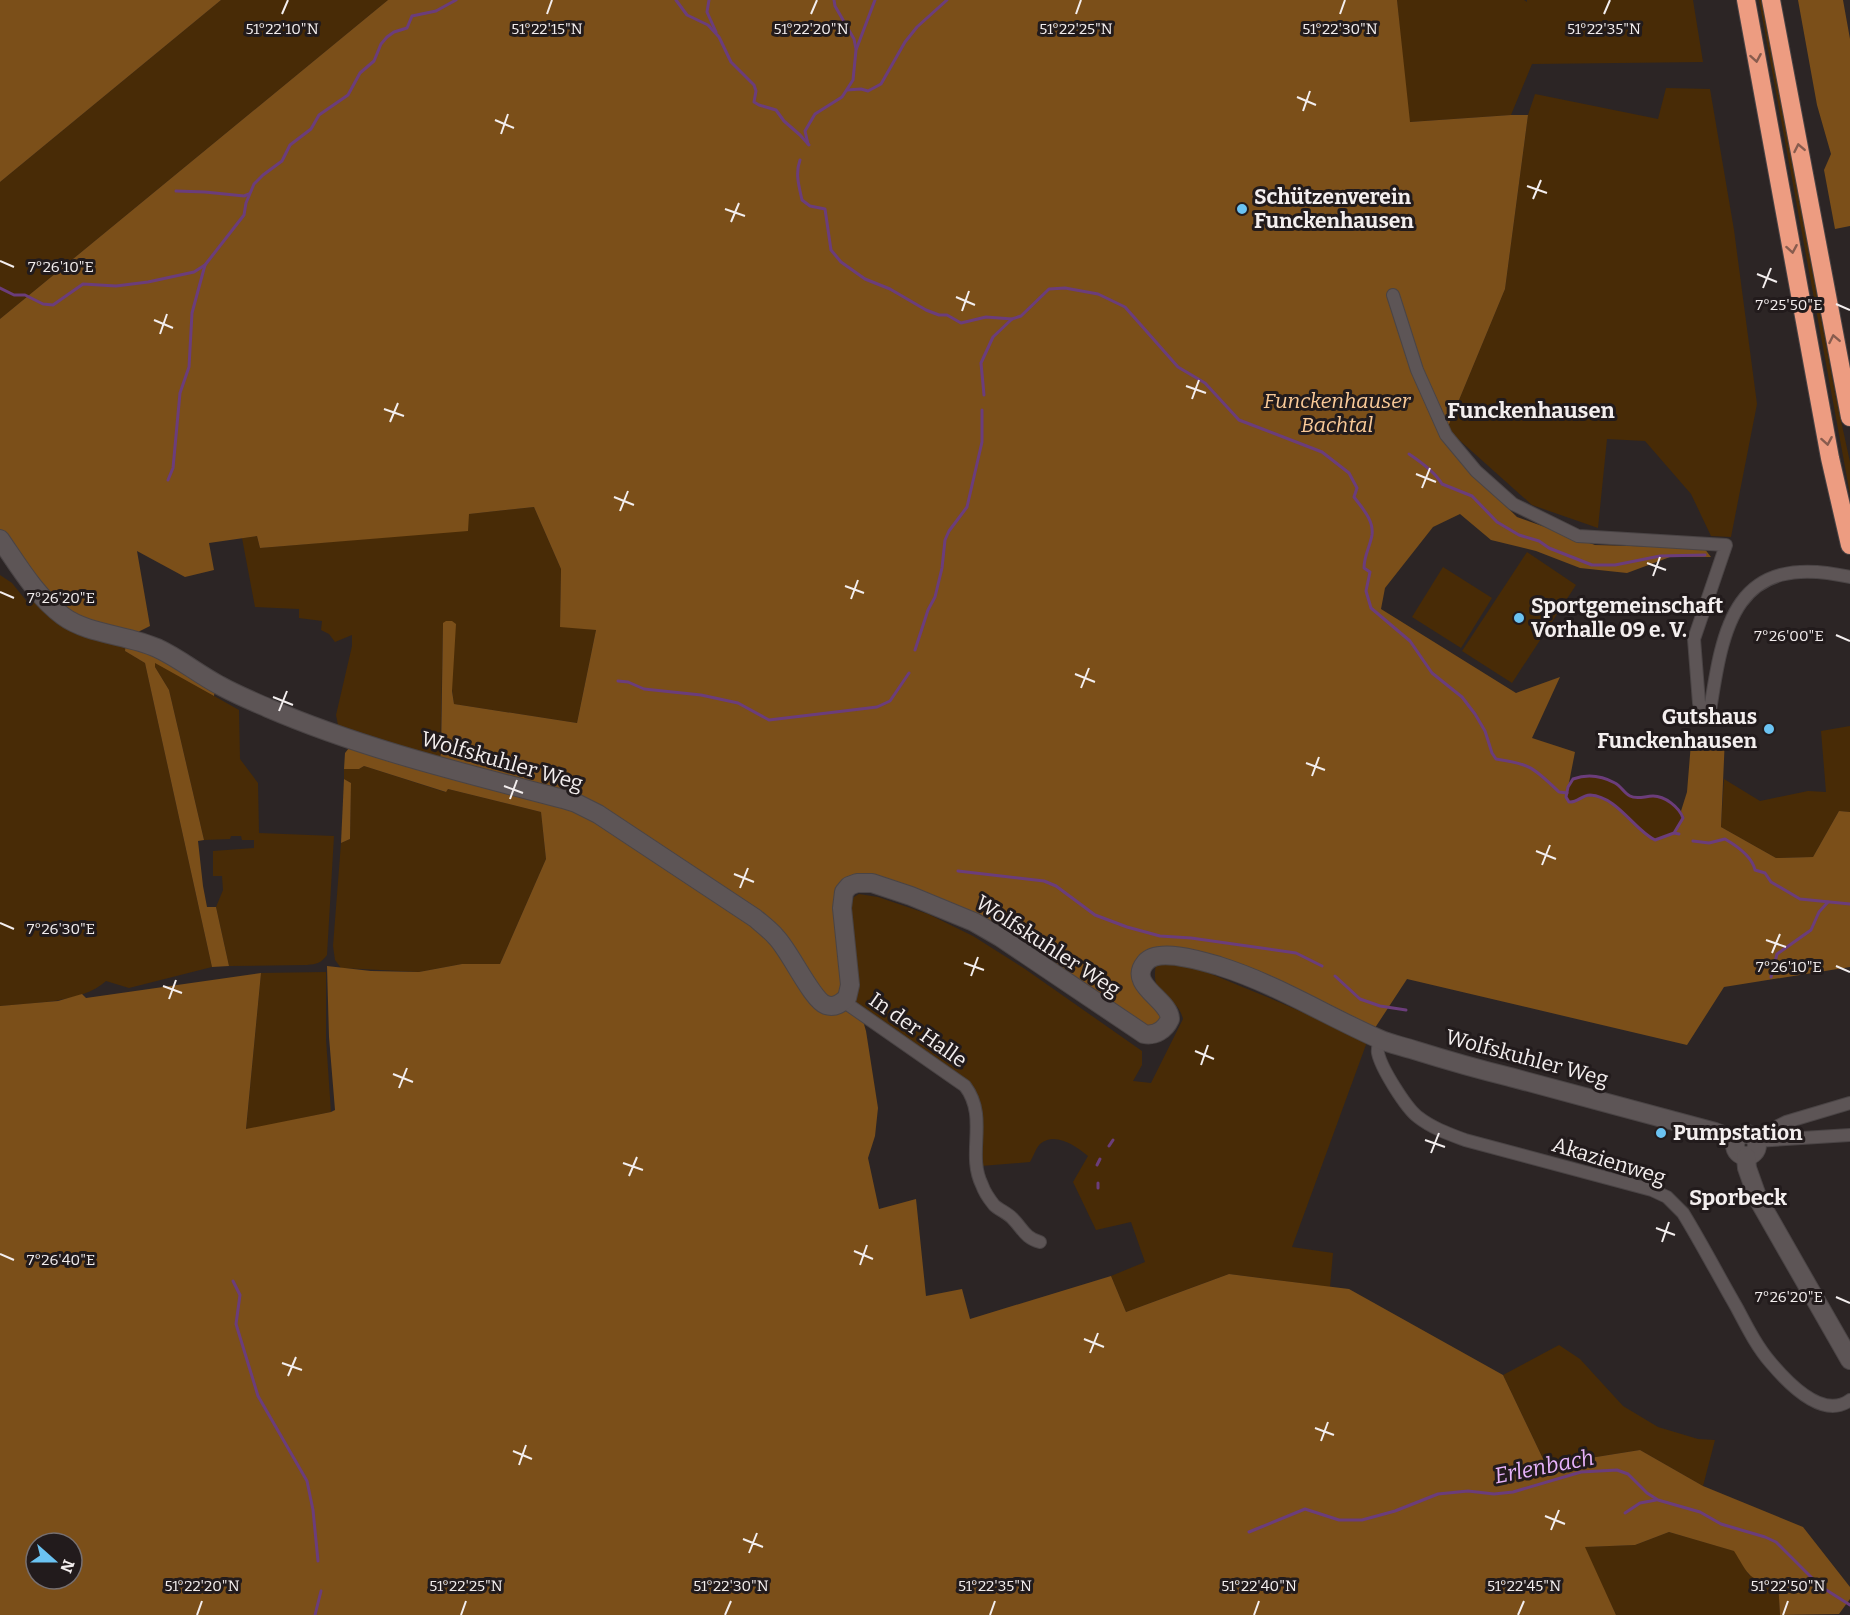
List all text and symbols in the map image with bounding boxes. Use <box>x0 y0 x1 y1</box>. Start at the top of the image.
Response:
text: 51°22'10"N <box>245 20 319 38</box>
text: 51°22'15"N <box>511 20 583 38</box>
text: 51°22'20"N <box>773 20 849 38</box>
text: 51°22'25"N <box>1039 20 1113 38</box>
text: 51°22'30"N <box>1302 20 1378 38</box>
text: 51°22'35"N <box>1567 20 1641 38</box>
one-way arrow <box>1750 53 1762 62</box>
one-way arrow <box>1793 143 1806 153</box>
place label: Schützenverein Funckenhausen <box>1254 184 1414 234</box>
marker: Schützenverein Funckenhausen <box>1235 202 1249 216</box>
one-way arrow <box>1785 245 1797 254</box>
text: 7°26'10"E <box>28 258 94 276</box>
text: 7°25'50"E <box>1755 296 1823 314</box>
one-way arrow <box>1829 335 1841 344</box>
park label: Funckenhauser Bachtal <box>1264 388 1412 438</box>
district label: Funckenhausen <box>1447 397 1615 424</box>
one-way arrow <box>1820 437 1832 446</box>
text: 7°26'20"E <box>27 589 95 607</box>
place label: Sportgemeinschaft Vorhalle 09 e. V. <box>1531 593 1724 643</box>
marker: Sportgemeinschaft Vorhalle 09 e. V. <box>1512 611 1526 625</box>
text: 7°26'00"E <box>1754 627 1824 645</box>
place label: Gutshaus Funckenhausen <box>1597 704 1757 754</box>
marker: Gutshaus Funckenhausen <box>1762 722 1776 736</box>
street label: Wolfskuhler Weg <box>418 725 586 797</box>
street label: Wolfskuhler Weg <box>971 890 1125 1003</box>
text: 7°26'30"E <box>27 920 95 938</box>
text: 7°26'10"E <box>1756 958 1822 976</box>
street label: In der Halle <box>864 987 972 1073</box>
street label: Wolfskuhler Weg <box>1443 1024 1611 1092</box>
place label: Pumpstation <box>1673 1120 1803 1146</box>
marker: Pumpstation <box>1654 1126 1668 1140</box>
street label: Akazienweg <box>1549 1131 1669 1191</box>
district label: Sporbeck <box>1689 1184 1787 1211</box>
text: 7°26'40"E <box>27 1251 95 1269</box>
text: 7°26'20"E <box>1755 1288 1823 1306</box>
water label: Erlenbach <box>1492 1444 1596 1489</box>
north arrow <box>24 1531 84 1591</box>
text: N <box>56 1557 79 1575</box>
text: 51°22'20"N <box>164 1577 240 1595</box>
text: 51°22'25"N <box>429 1577 503 1595</box>
text: 51°22'30"N <box>693 1577 769 1595</box>
text: 51°22'35"N <box>958 1577 1032 1595</box>
text: 51°22'40"N <box>1221 1577 1297 1595</box>
text: 51°22'45"N <box>1487 1577 1561 1595</box>
text: 51°22'50"N <box>1751 1577 1826 1595</box>

